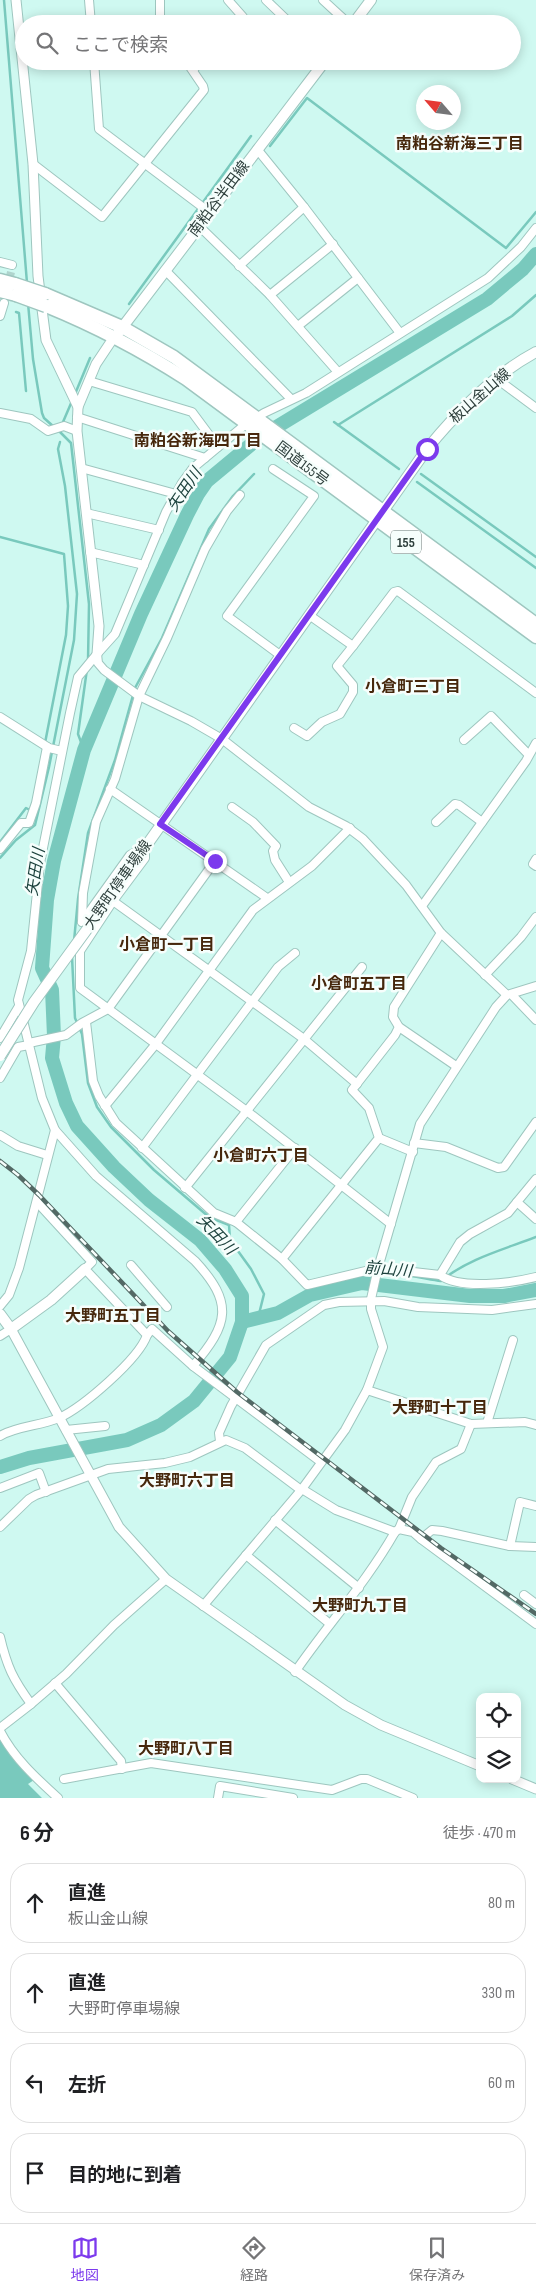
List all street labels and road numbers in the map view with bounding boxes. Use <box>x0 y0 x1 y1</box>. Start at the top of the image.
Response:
street label: 南粕谷半田線 <box>184 157 254 241</box>
street label: 板山金山線 <box>445 364 515 428</box>
street label: 国道155号 <box>271 438 333 490</box>
road number: 155 <box>391 530 421 554</box>
street label: 大野町停車場線 <box>80 837 156 933</box>

